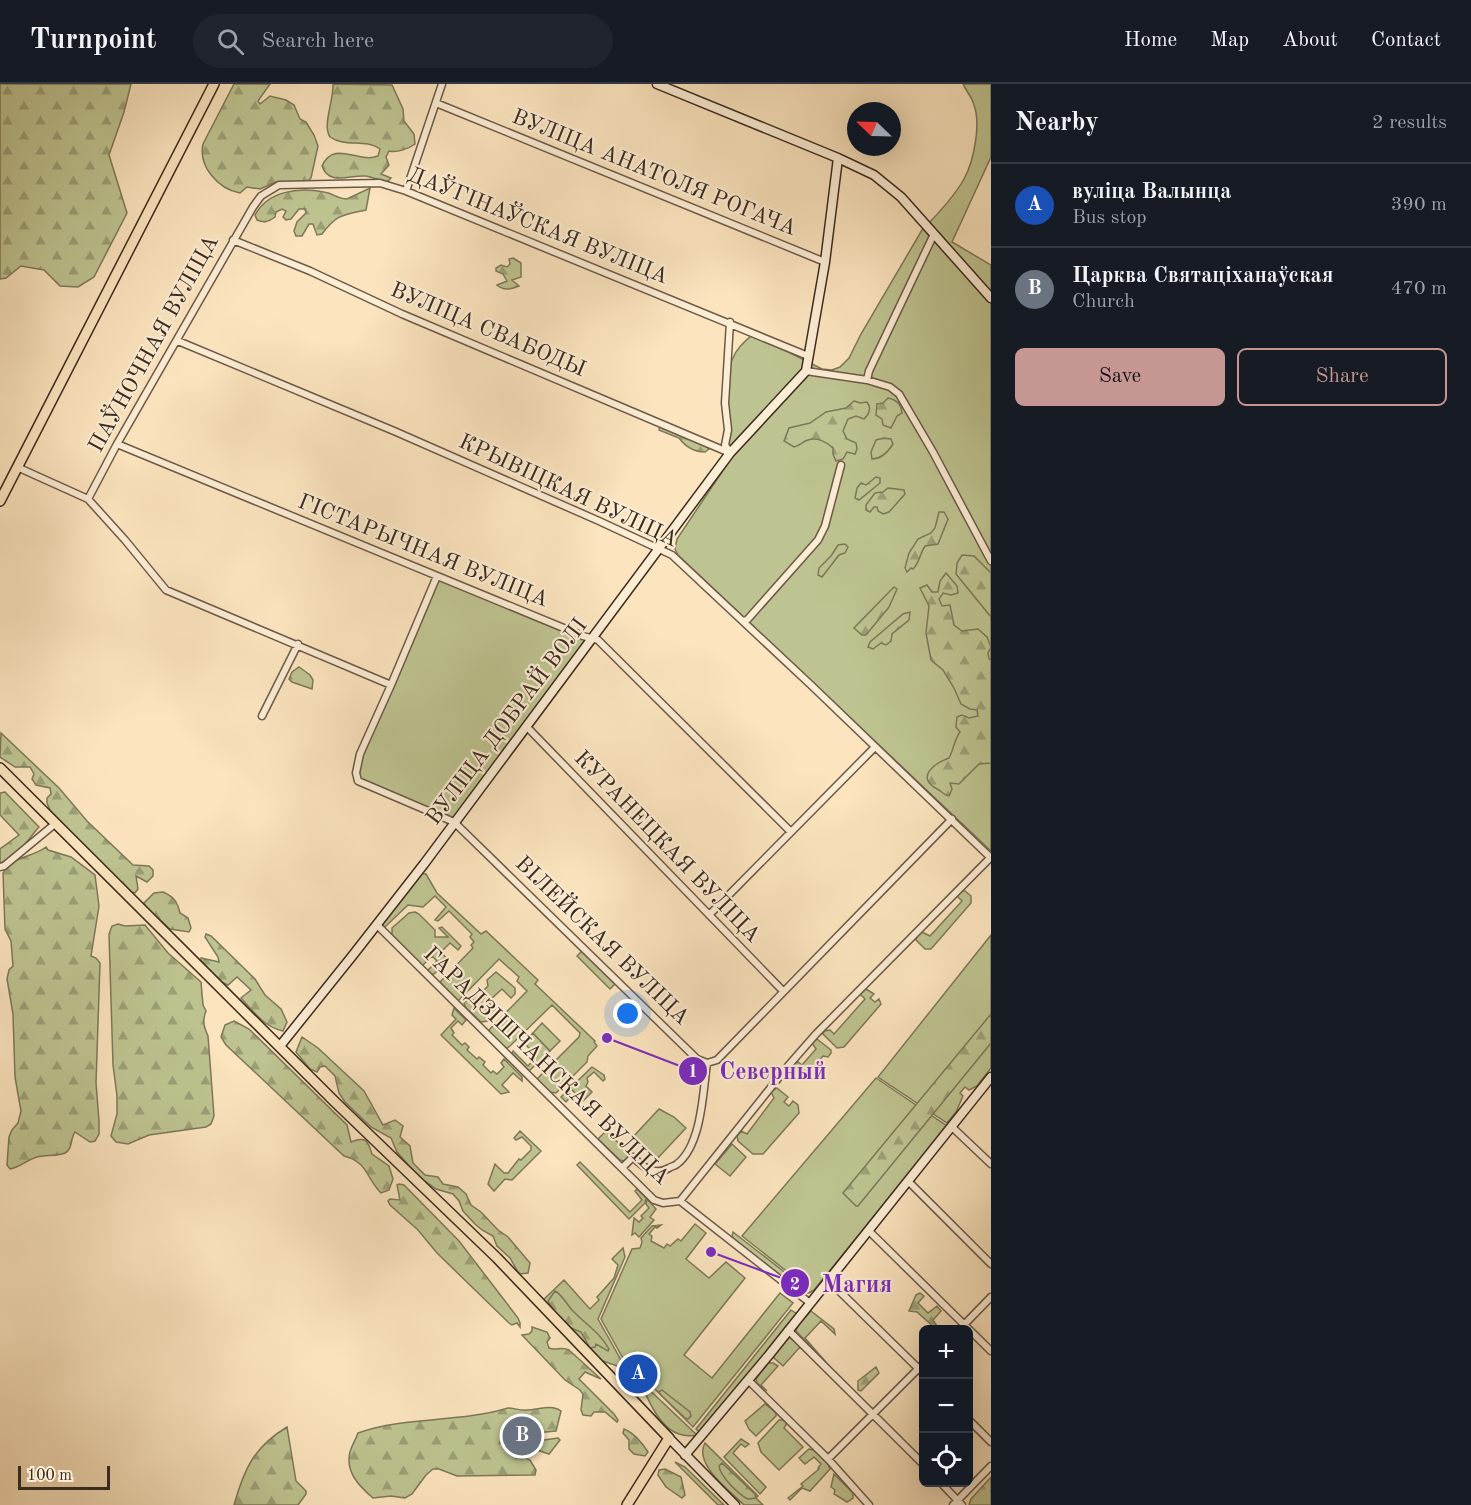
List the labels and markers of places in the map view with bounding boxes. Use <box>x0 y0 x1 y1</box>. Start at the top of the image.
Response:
callout: Северный <box>678 1050 839 1092</box>
callout: Магия <box>780 1262 905 1304</box>
pin: A <box>618 1352 658 1396</box>
pin: B <box>502 1414 542 1458</box>

